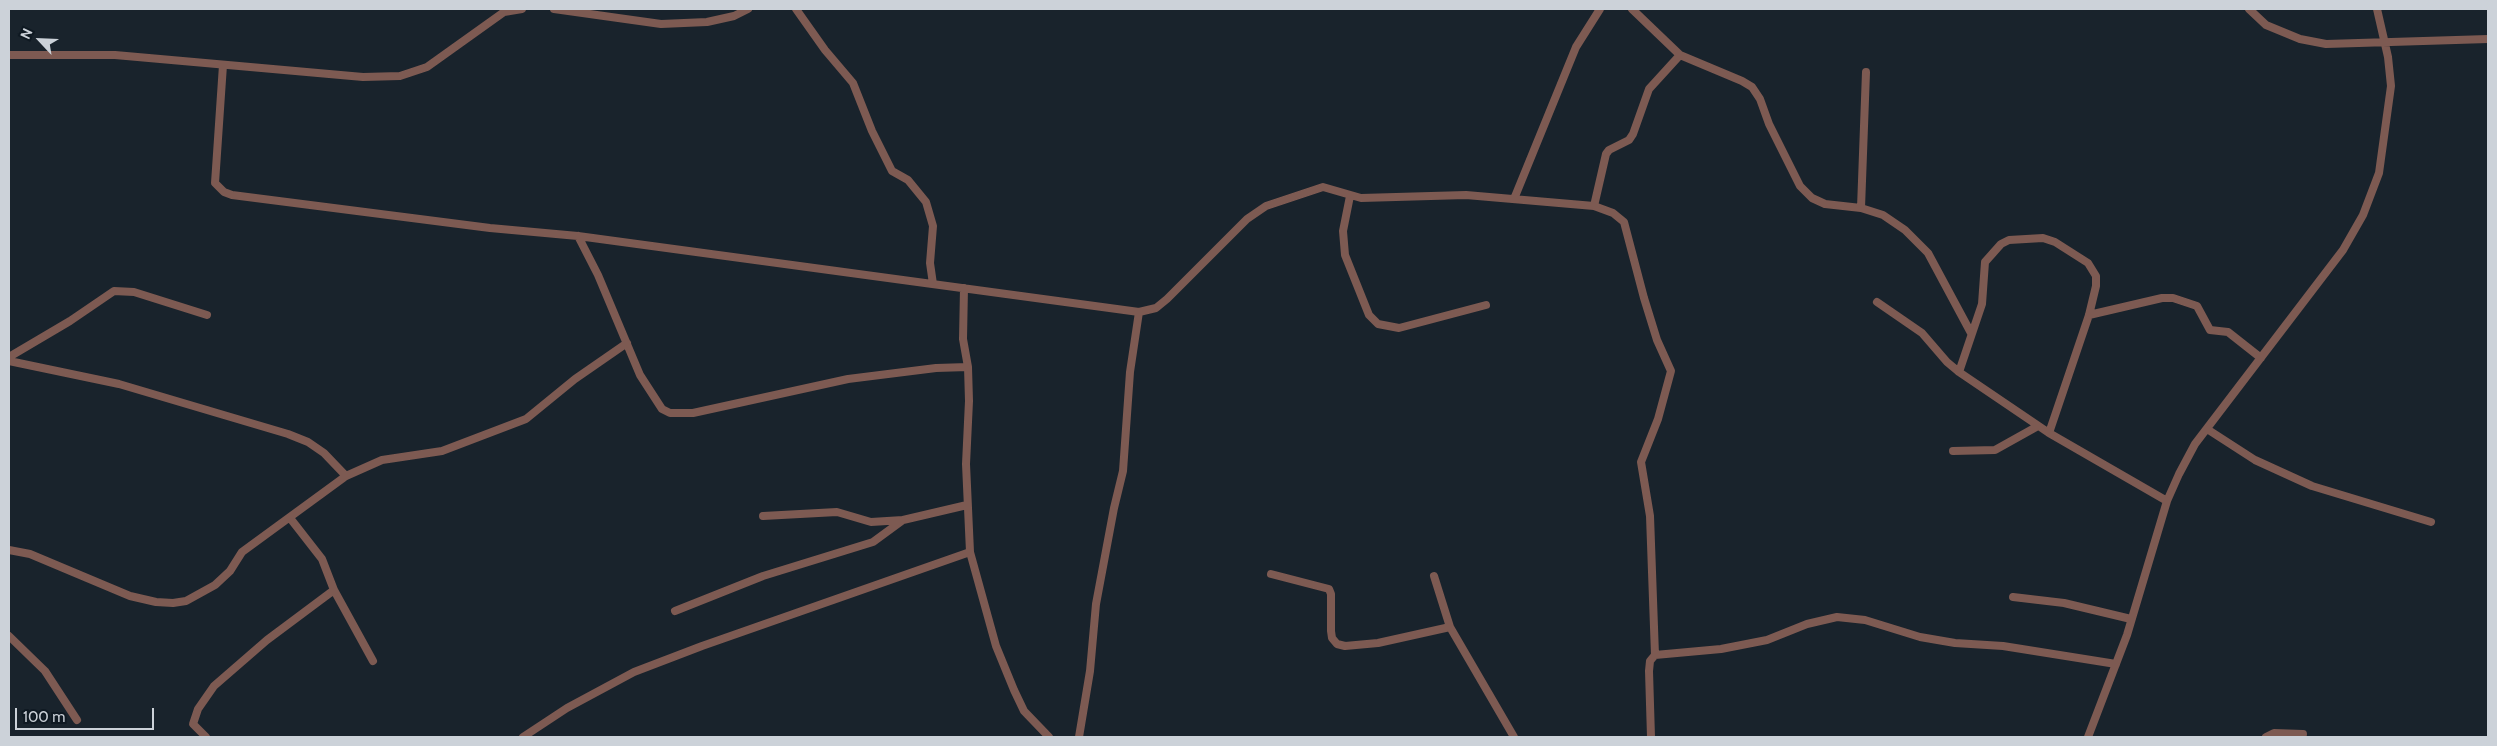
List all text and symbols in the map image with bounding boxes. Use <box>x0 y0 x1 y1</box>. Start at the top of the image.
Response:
north arrow <box>15 15 65 65</box>
text: N <box>16 25 37 42</box>
scale bar <box>18 698 156 730</box>
text: 100 m <box>23 708 65 726</box>

